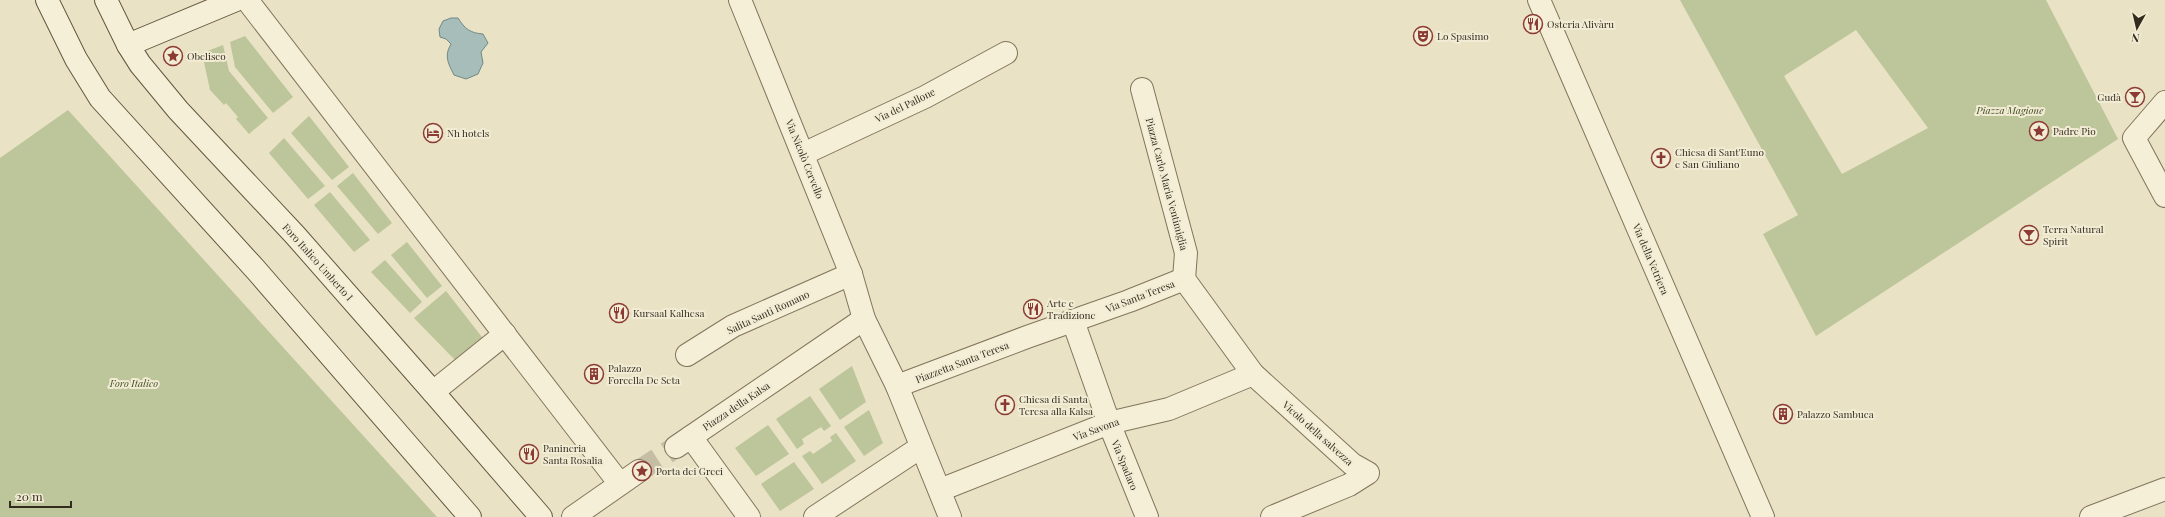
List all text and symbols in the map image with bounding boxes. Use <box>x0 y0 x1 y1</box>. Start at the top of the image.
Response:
north arrow <box>2117 8 2157 48</box>
restaurant icon: Osteria Alivàru <box>1522 13 1544 35</box>
place label: Osteria Alivàru <box>1547 17 1614 31</box>
theatre icon: Lo Spasimo <box>1412 25 1434 47</box>
place label: Lo Spasimo <box>1437 29 1489 43</box>
text: N <box>2131 30 2141 46</box>
place icon: Obelisco <box>162 45 184 67</box>
place label: Obelisco <box>187 49 226 63</box>
street label: Via del Pallone <box>872 84 937 126</box>
bar icon: Gudà <box>2124 86 2146 108</box>
place label: Gudà <box>2097 90 2121 104</box>
park label: Piazza Magione <box>1976 103 2044 117</box>
street label: Via Nicolò Cervello <box>782 116 828 201</box>
street label: Piazza Carlo Maria Ventimiglia <box>1143 116 1191 252</box>
place icon: Padre Pio <box>2028 120 2050 142</box>
hotel icon: Nh hotels <box>422 122 444 144</box>
place label: Padre Pio <box>2053 124 2096 138</box>
place label: Nh hotels <box>447 126 489 140</box>
place label: Chiesa di Sant'Euno e San Giuliano <box>1675 145 1764 171</box>
church icon: Chiesa di Sant'Euno e San Giuliano <box>1650 147 1672 169</box>
street label: Foro Italico Umberto I <box>280 220 356 304</box>
street label: Via della Vetriera <box>1629 220 1672 297</box>
place label: Terra Natural Spirit <box>2043 222 2104 248</box>
bar icon: Terra Natural Spirit <box>2018 224 2040 246</box>
street label: Via Santa Teresa <box>1103 276 1177 316</box>
street label: Salita Santi Romano <box>724 286 812 337</box>
place label: Arte e Tradizione <box>1046 296 1096 322</box>
restaurant icon: Arte e Tradizione <box>1022 298 1044 320</box>
restaurant icon: Kursaal Kalhesa <box>608 302 630 324</box>
place label: Kursaal Kalhesa <box>633 306 704 320</box>
street label: Piazzetta Santa Teresa <box>913 338 1011 386</box>
place label: Palazzo Forcella De Seta <box>608 361 680 387</box>
building icon: Palazzo Forcella De Seta <box>583 363 605 385</box>
park label: Foro Italico <box>109 376 158 390</box>
street label: Piazza della Kalsa <box>700 378 772 434</box>
place label: Chiesa di Santa Teresa alla Kalsa <box>1019 392 1093 418</box>
church icon: Chiesa di Santa Teresa alla Kalsa <box>994 394 1016 416</box>
street label: Vicolo della salvezza <box>1279 397 1356 469</box>
building icon: Palazzo Sambuca <box>1772 403 1794 425</box>
place label: Palazzo Sambuca <box>1797 407 1874 421</box>
street label: Via Savona <box>1070 414 1121 444</box>
street label: Via Spadaro <box>1108 437 1142 493</box>
place label: Panineria Santa Rosalia <box>543 441 602 467</box>
restaurant icon: Panineria Santa Rosalia <box>518 443 540 465</box>
place icon: Porta dei Greci <box>631 460 653 482</box>
place label: Porta dei Greci <box>656 464 723 478</box>
scale bar <box>10 483 71 509</box>
text: 20 m <box>16 488 43 504</box>

